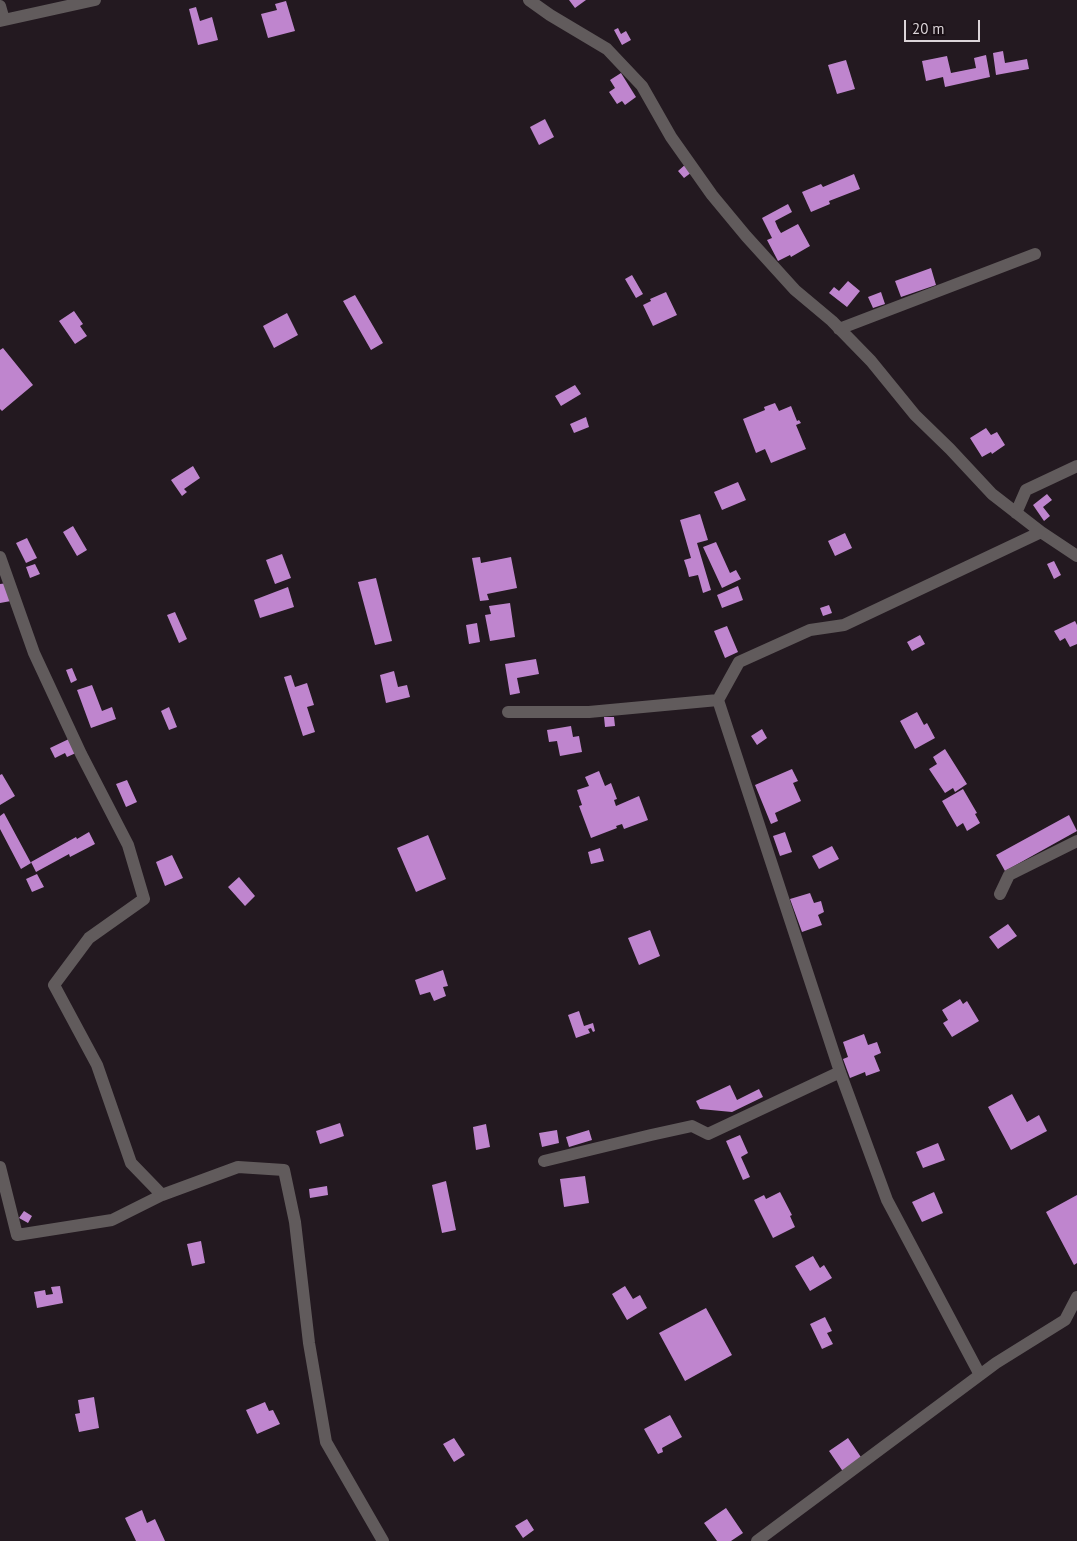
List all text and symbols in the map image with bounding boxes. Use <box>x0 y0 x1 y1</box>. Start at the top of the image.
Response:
scale bar <box>907 10 983 42</box>
text: 20 m <box>912 19 945 38</box>

